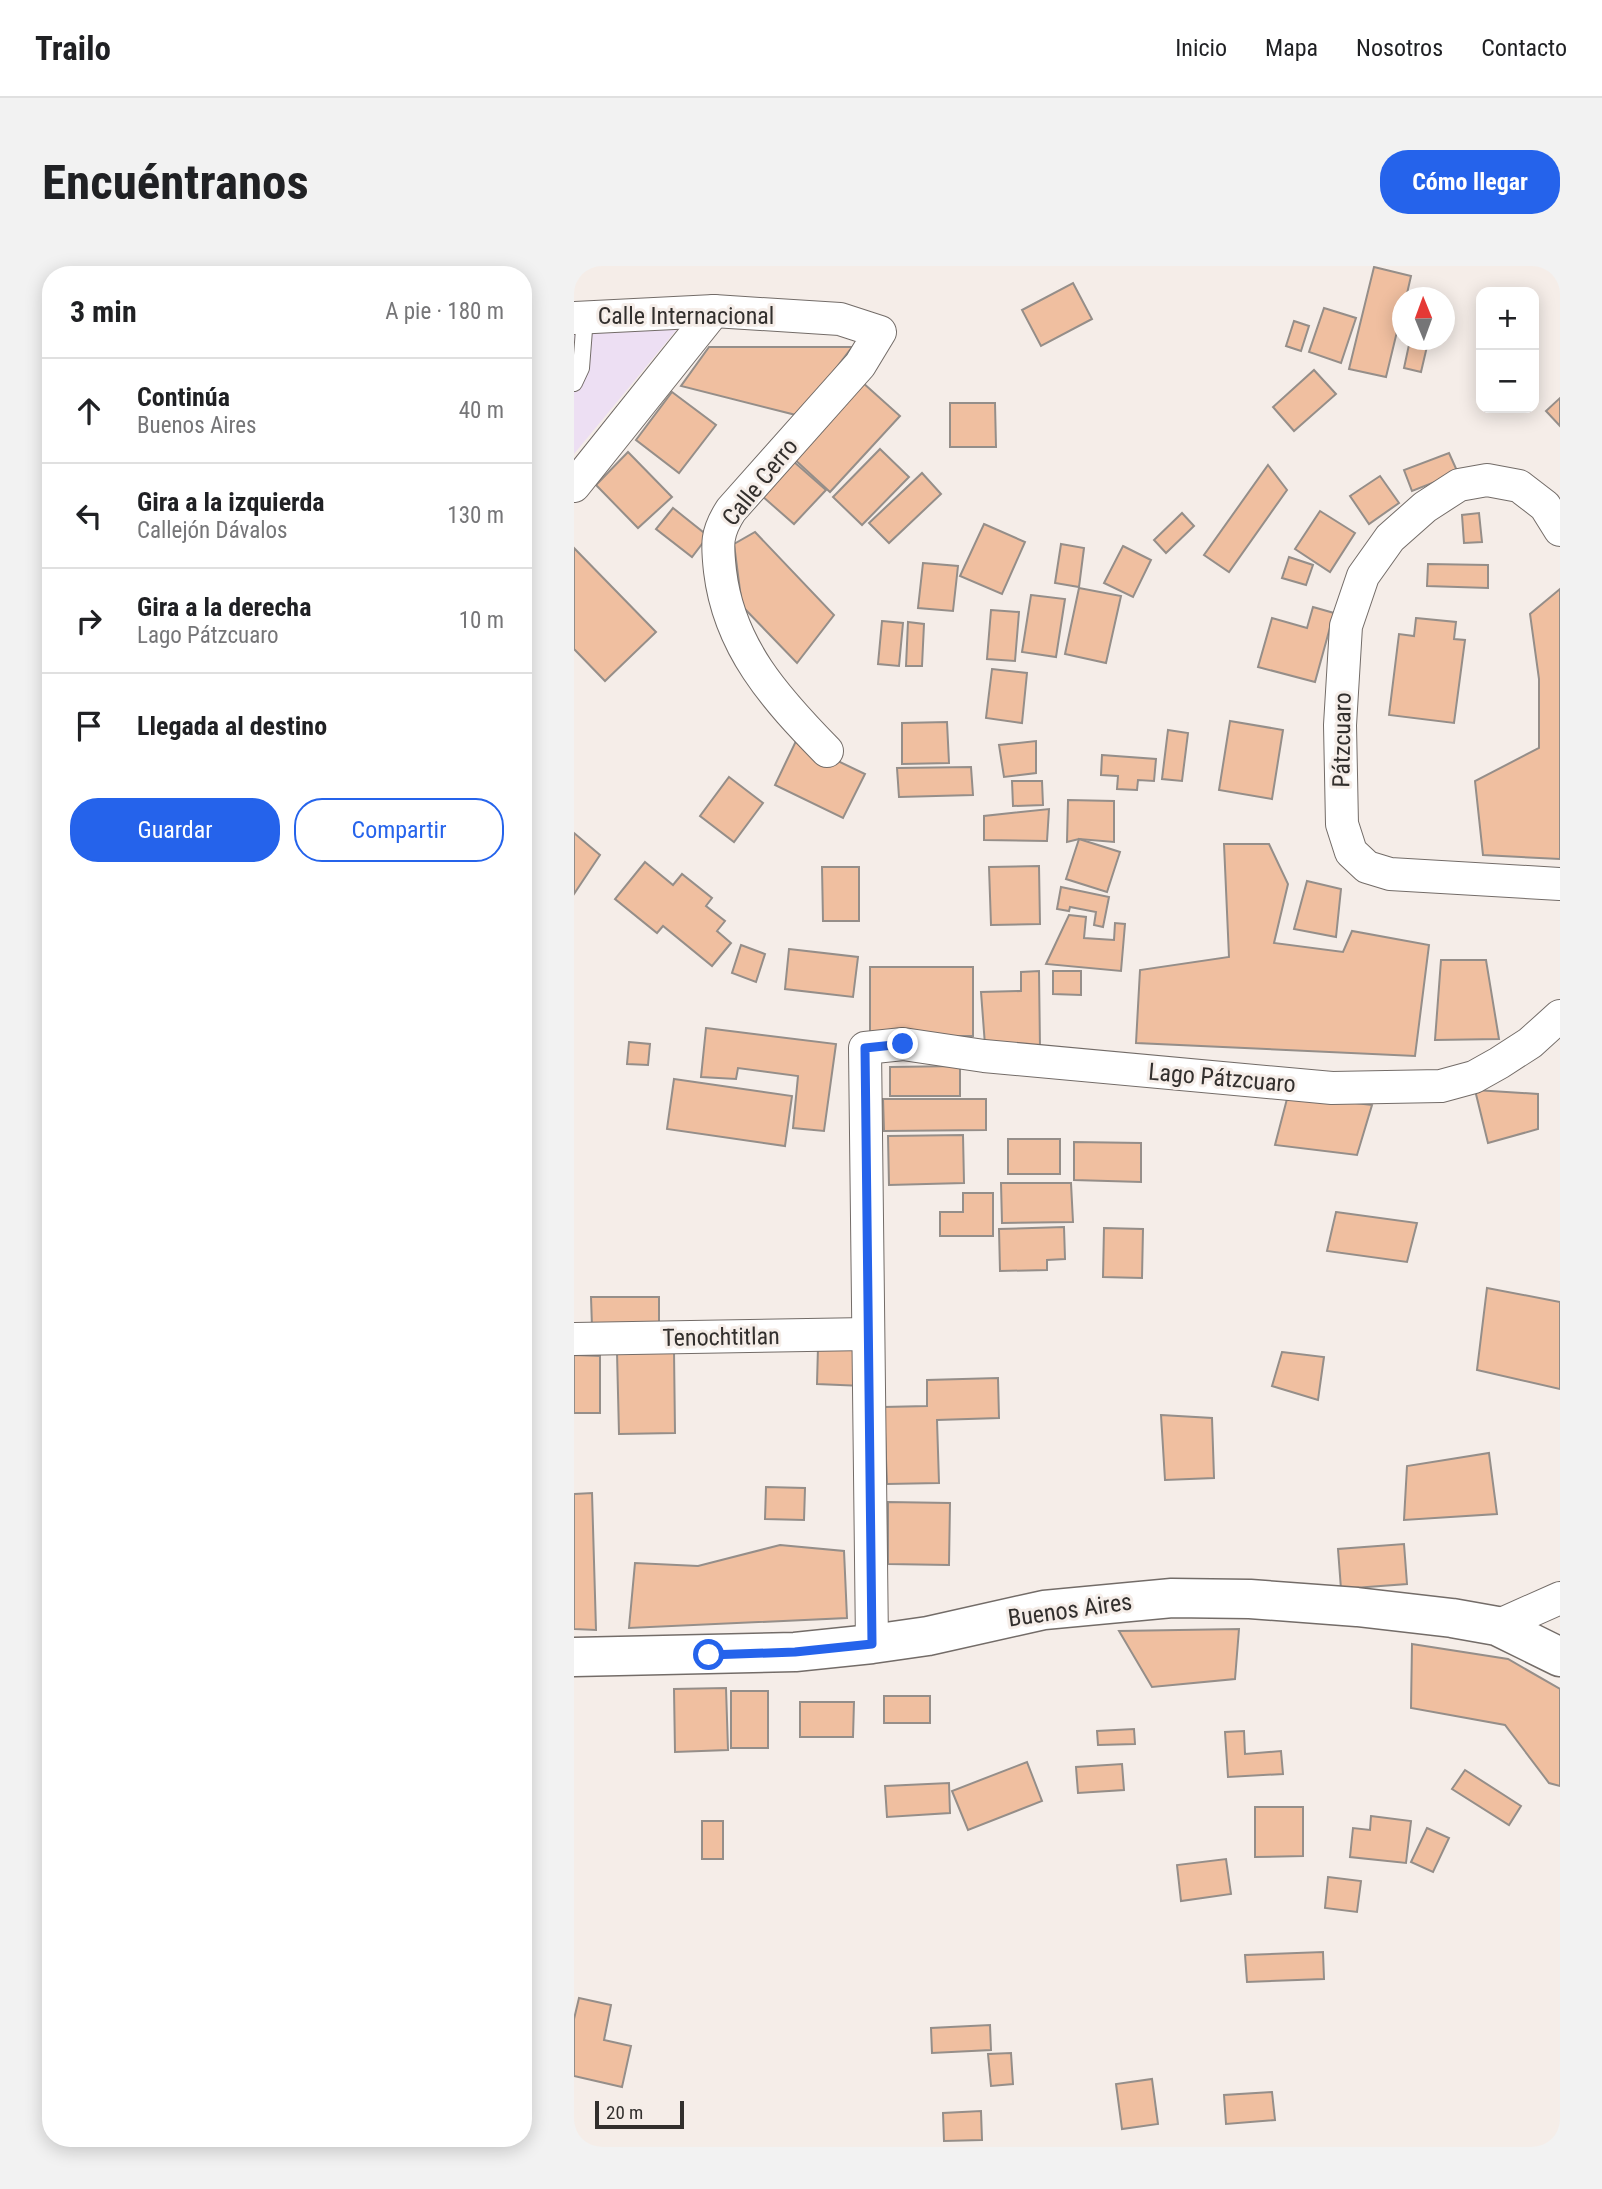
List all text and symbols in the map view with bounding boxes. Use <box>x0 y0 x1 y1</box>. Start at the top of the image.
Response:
text: Trailo <box>35 29 111 68</box>
text: Inicio <box>1175 34 1227 62</box>
text: Mapa <box>1265 34 1318 62</box>
text: Nosotros <box>1356 34 1443 62</box>
text: Contacto <box>1481 34 1567 62</box>
button: Cómo llegar <box>1380 150 1560 214</box>
text: Encuéntranos <box>42 154 309 211</box>
north arrow <box>1392 287 1455 350</box>
map controls <box>1476 287 1539 413</box>
button: + <box>1476 287 1539 350</box>
text: 3 min <box>70 294 137 329</box>
text: A pie · 180 m <box>385 298 504 325</box>
street label: Calle Internacional <box>598 302 774 330</box>
button: − <box>1476 350 1539 413</box>
text: Continúa <box>137 382 230 412</box>
icon: ahead <box>70 392 108 430</box>
text: 40 m <box>459 397 504 424</box>
text: Buenos Aires <box>137 412 257 439</box>
street label: Calle Cerro <box>716 433 804 531</box>
text: Gira a la izquierda <box>137 487 325 517</box>
icon: left <box>70 497 108 535</box>
text: 130 m <box>447 502 504 529</box>
text: Callejón Dávalos <box>137 517 288 544</box>
text: Gira a la derecha <box>137 592 311 622</box>
icon: right <box>70 602 108 640</box>
text: 10 m <box>459 607 504 634</box>
text: Lago Pátzcuaro <box>137 622 279 649</box>
street label: Pátzcuaro <box>1327 692 1357 788</box>
icon: arrive <box>70 707 108 745</box>
text: Llegada al destino <box>137 711 327 741</box>
button: Guardar <box>70 798 280 862</box>
button: Compartir <box>294 798 504 862</box>
route end <box>887 1028 918 1059</box>
street label: Lago Pátzcuaro <box>1147 1058 1297 1098</box>
street label: Tenochtitlan <box>662 1322 780 1352</box>
street label: Buenos Aires <box>1006 1587 1134 1633</box>
route start <box>693 1639 724 1670</box>
scale bar <box>595 2098 684 2130</box>
text: 20 m <box>606 2101 643 2124</box>

